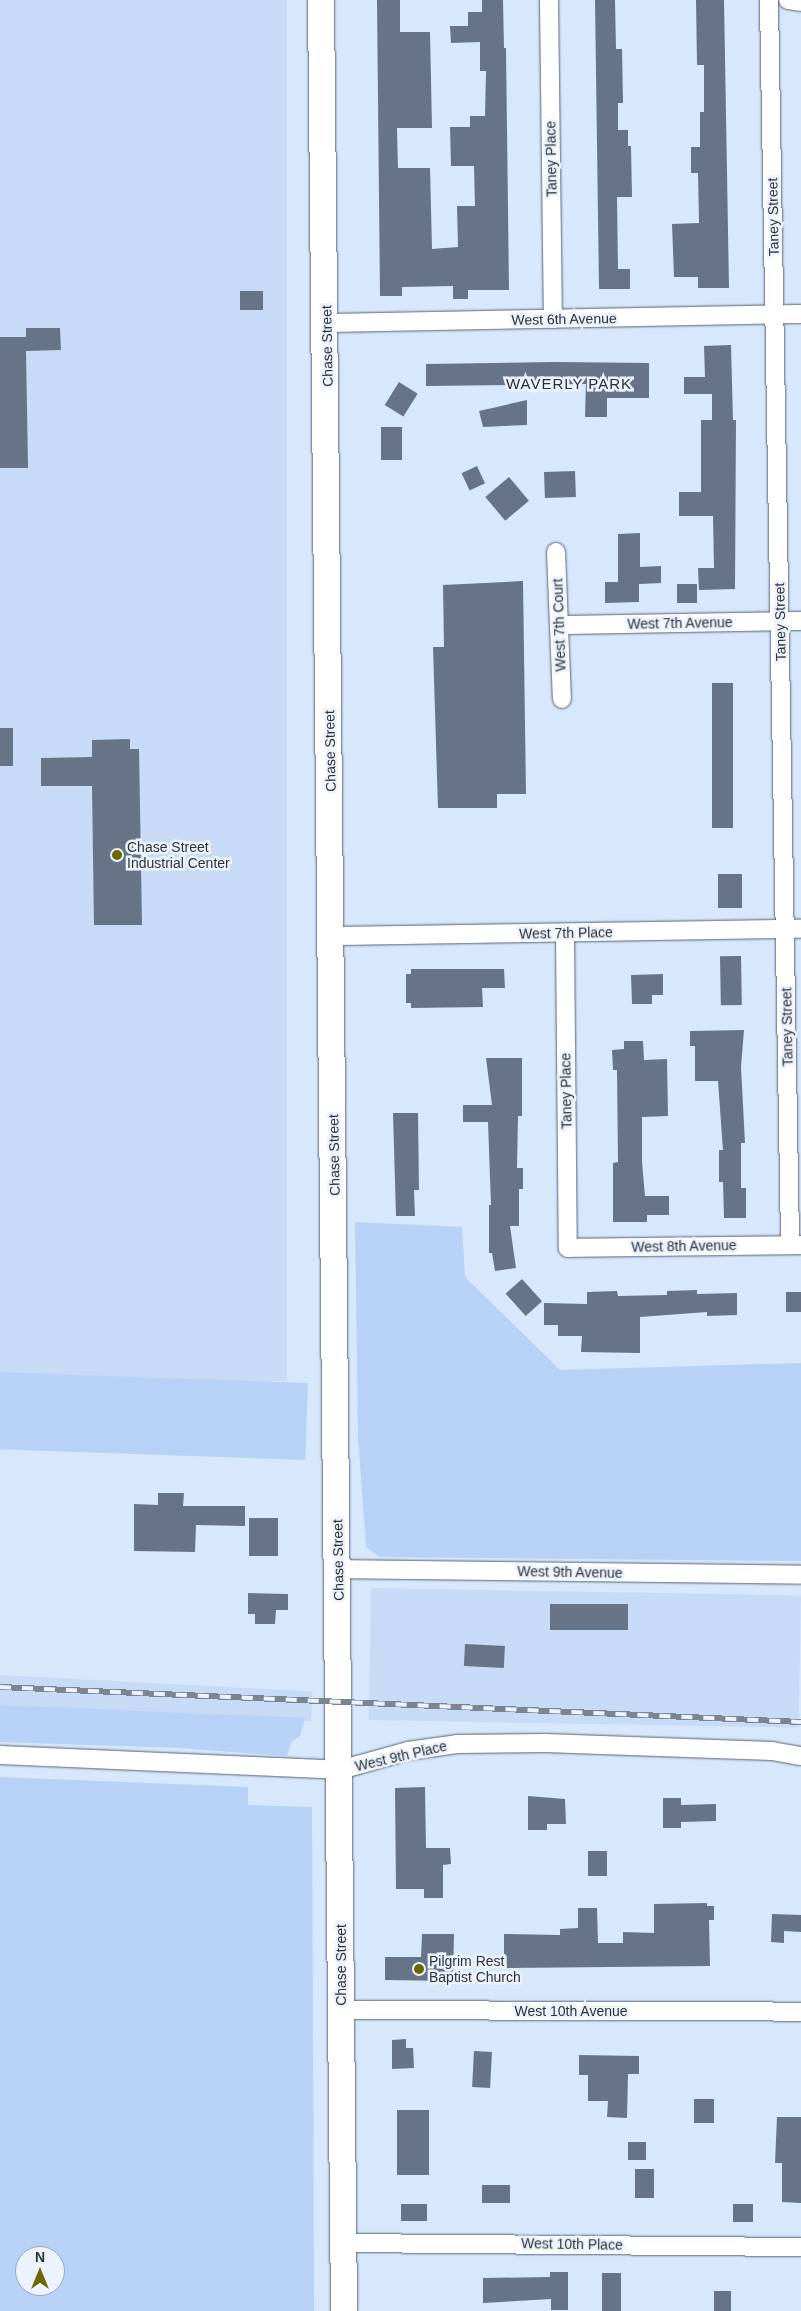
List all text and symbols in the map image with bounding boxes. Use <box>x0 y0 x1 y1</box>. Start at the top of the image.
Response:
street label: Taney Place <box>542 121 560 197</box>
street label: Taney Street <box>764 178 782 256</box>
street label: Chase Street <box>318 305 336 387</box>
street label: West 6th Avenue <box>511 310 617 328</box>
district label: WAVERLY PARK <box>504 375 634 393</box>
street label: West 7th Court <box>549 578 569 672</box>
street label: Taney Street <box>771 583 789 661</box>
street label: West 7th Avenue <box>627 614 733 632</box>
street label: Chase Street <box>321 710 339 792</box>
place label: Chase Street Industrial Center <box>127 839 230 872</box>
marker: Chase Street Industrial Center <box>111 849 123 861</box>
street label: West 7th Place <box>519 924 613 942</box>
street label: Taney Street <box>778 988 796 1066</box>
street label: Taney Place <box>557 1053 575 1129</box>
street label: Chase Street <box>325 1114 343 1196</box>
street label: West 8th Avenue <box>631 1237 737 1255</box>
street label: Chase Street <box>329 1519 347 1601</box>
street label: West 9th Avenue <box>517 1563 623 1581</box>
street label: West 9th Place <box>353 1737 449 1775</box>
street label: Chase Street <box>333 1924 349 2006</box>
place label: Pilgrim Rest Baptist Church <box>429 1953 521 1985</box>
marker: Pilgrim Rest Baptist Church <box>413 1963 425 1975</box>
street label: West 10th Avenue <box>514 2003 628 2019</box>
street label: West 10th Place <box>521 2235 623 2253</box>
north arrow <box>15 2246 65 2296</box>
text: N <box>35 2249 45 2265</box>

